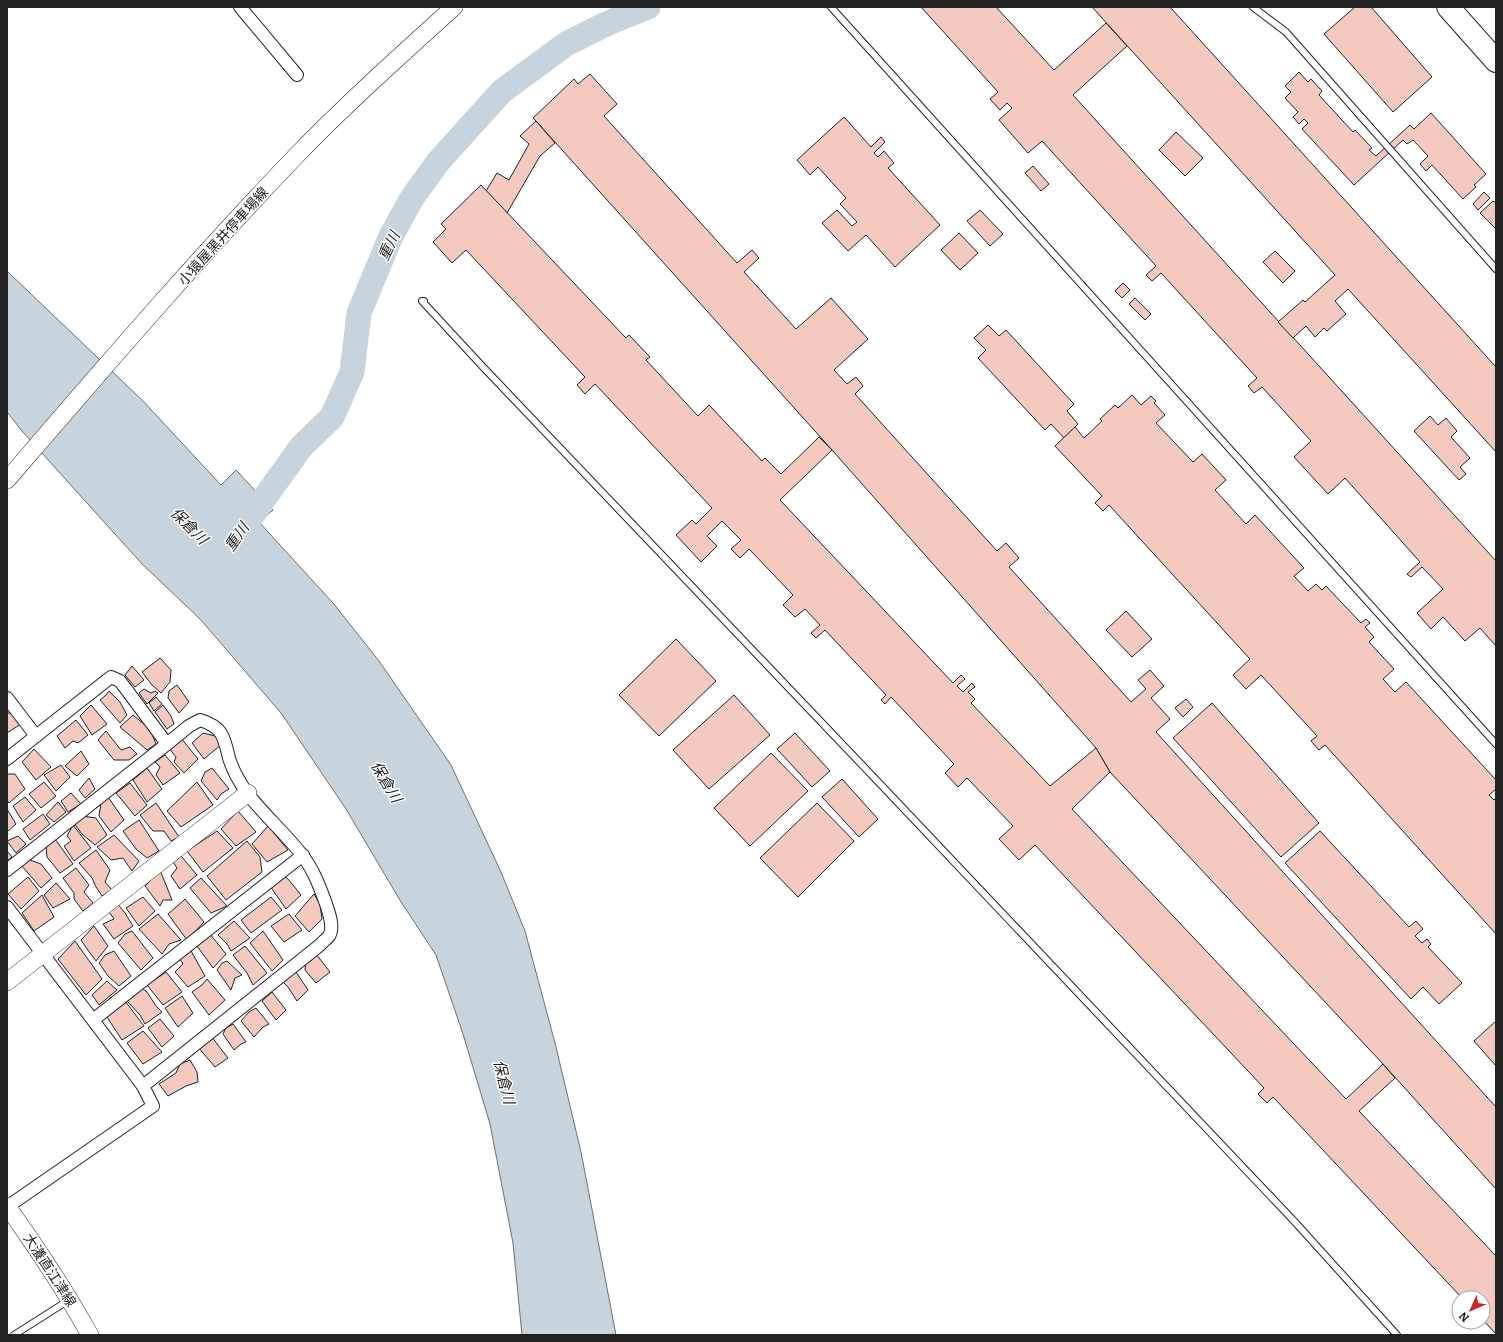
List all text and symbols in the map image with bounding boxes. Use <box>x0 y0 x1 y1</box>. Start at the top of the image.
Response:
street label: 小猿屋黒井停車場線 <box>175 184 272 289</box>
water label: 重川 <box>374 227 405 263</box>
water label: 保倉川 <box>167 504 213 550</box>
water label: 重川 <box>221 518 254 554</box>
water label: 保倉川 <box>367 758 406 808</box>
water label: 保倉川 <box>490 1058 519 1108</box>
street label: 大瀁直江津線 <box>20 1230 80 1310</box>
north arrow <box>1451 1290 1491 1330</box>
text: N <box>1456 1309 1472 1324</box>

